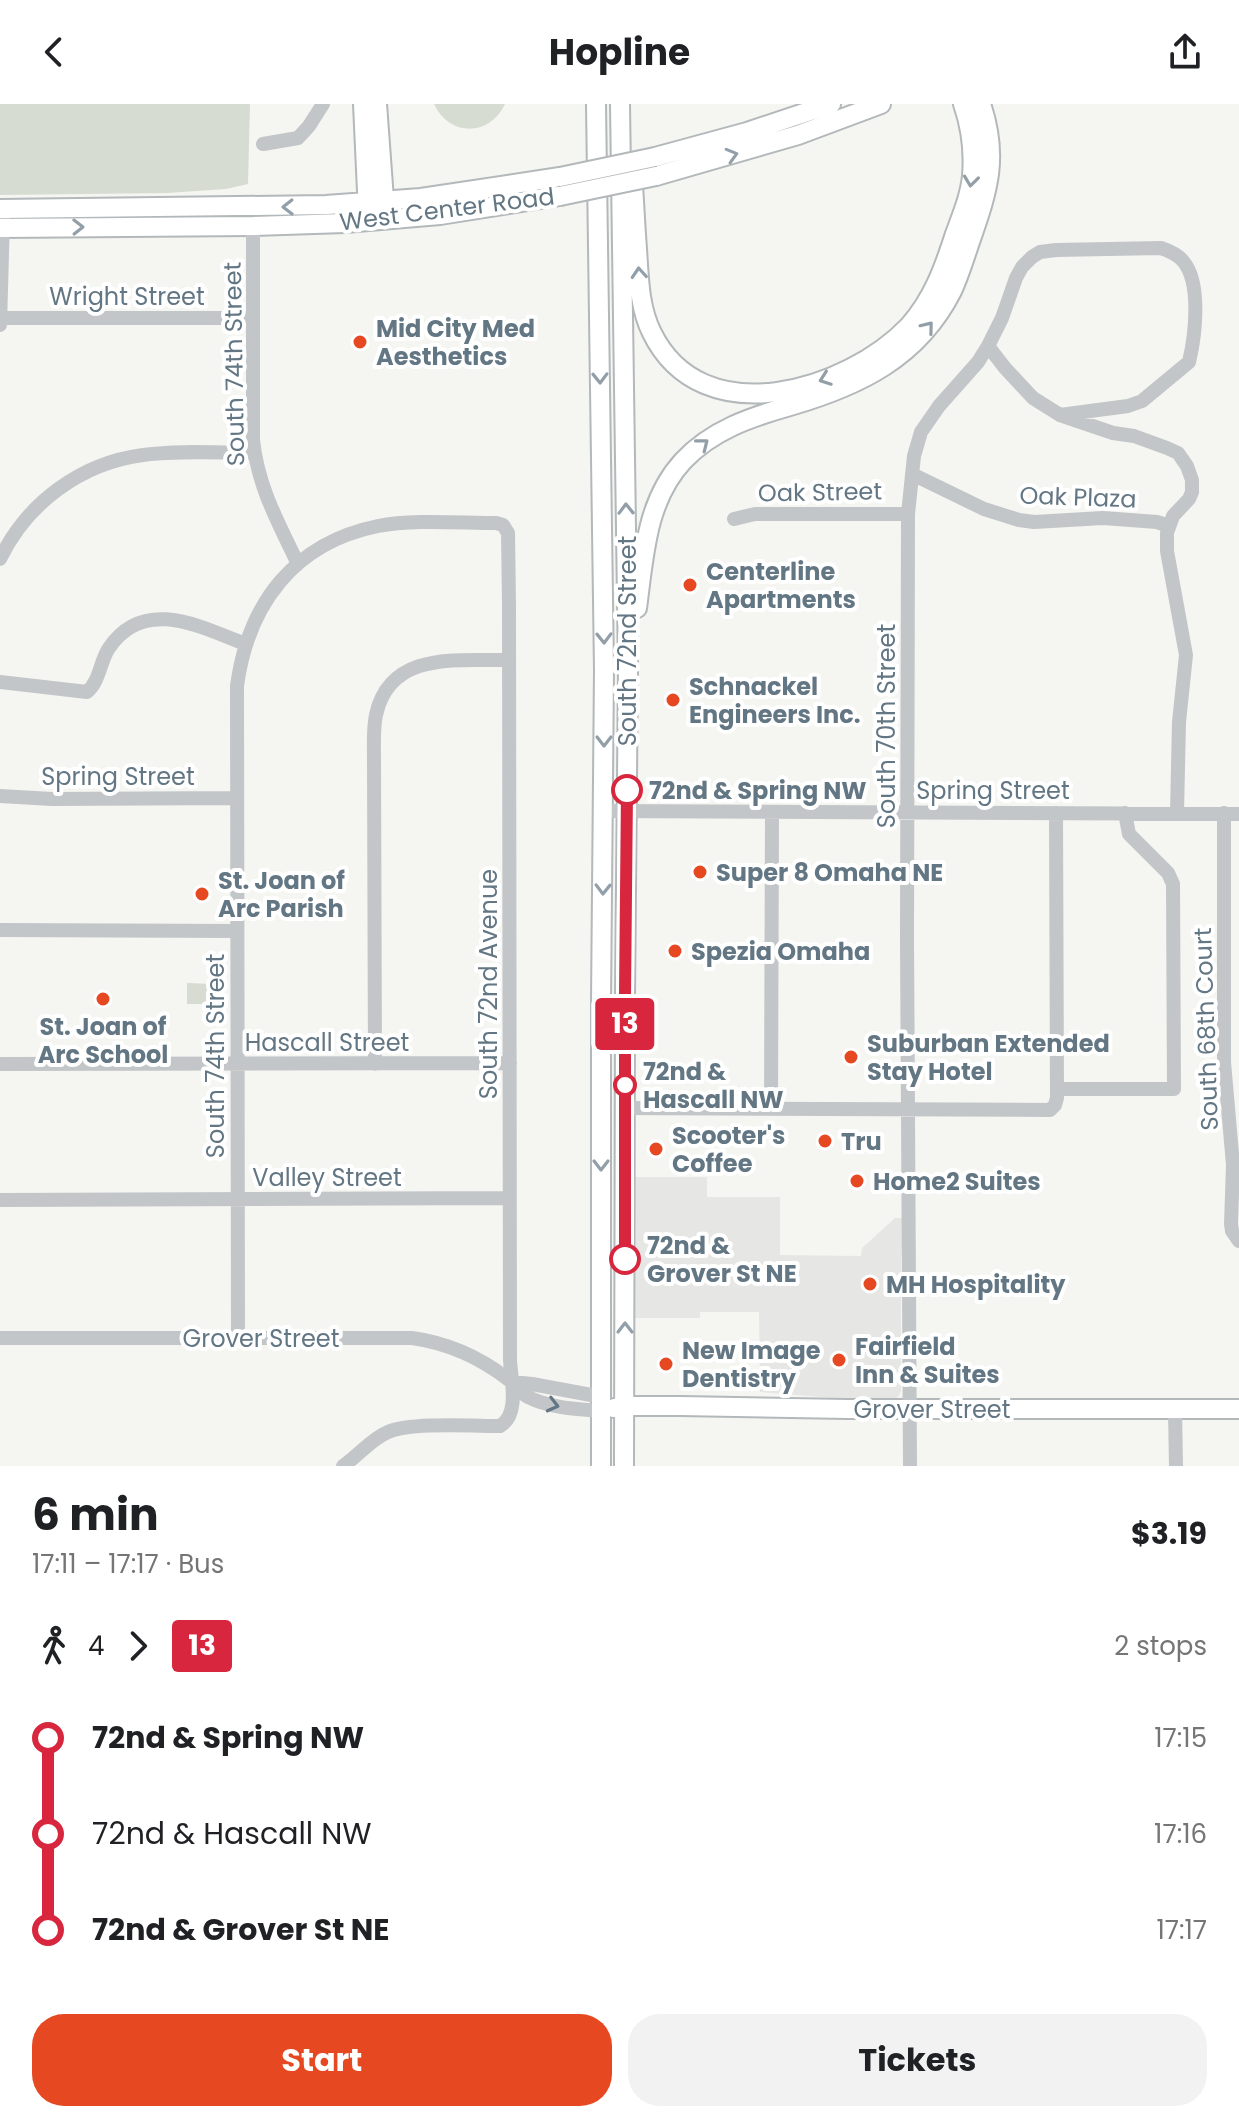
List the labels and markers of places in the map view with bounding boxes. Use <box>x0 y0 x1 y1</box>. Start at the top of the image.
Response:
place label: Mid City Med Aesthetics <box>376 312 535 373</box>
marker: Mid City Med Aesthetics <box>351 333 369 351</box>
place label: Centerline Apartments <box>706 555 856 616</box>
marker: Centerline Apartments <box>681 576 699 594</box>
place label: Schnackel Engineers Inc. <box>689 670 861 731</box>
marker: Schnackel Engineers Inc. <box>664 691 682 709</box>
place label: 72nd & Spring NW <box>649 774 867 807</box>
marker: 72nd & Spring NW <box>612 775 642 805</box>
place label: Super 8 Omaha NE <box>716 856 943 889</box>
marker: Super 8 Omaha NE <box>691 863 709 881</box>
place label: St. Joan of Arc Parish <box>218 864 345 925</box>
marker: St. Joan of Arc Parish <box>193 885 211 903</box>
place label: Spezia Omaha <box>691 935 870 968</box>
marker: Spezia Omaha <box>666 942 684 960</box>
marker: St. Joan of Arc School <box>94 990 112 1008</box>
place label: St. Joan of Arc School <box>38 1010 168 1071</box>
place label: Suburban Extended Stay Hotel <box>867 1027 1110 1088</box>
marker: Suburban Extended Stay Hotel <box>842 1048 860 1066</box>
place label: 72nd & Hascall NW <box>643 1055 784 1116</box>
marker: 72nd & Hascall NW <box>614 1074 636 1096</box>
place label: Scooter's Coffee <box>672 1119 785 1180</box>
place label: Tru <box>841 1125 882 1158</box>
marker: Tru <box>816 1132 834 1150</box>
marker: Scooter's Coffee <box>647 1140 665 1158</box>
place label: Home2 Suites <box>873 1165 1041 1198</box>
marker: Home2 Suites <box>848 1172 866 1190</box>
place label: 72nd & Grover St NE <box>647 1229 797 1290</box>
marker: 72nd & Grover St NE <box>610 1244 640 1274</box>
place label: MH Hospitality <box>886 1268 1066 1301</box>
marker: MH Hospitality <box>861 1275 879 1293</box>
place label: Fairfield Inn & Suites <box>855 1330 1000 1391</box>
place label: New Image Dentistry <box>682 1334 821 1395</box>
marker: Fairfield Inn & Suites <box>830 1351 848 1369</box>
marker: New Image Dentistry <box>657 1355 675 1373</box>

